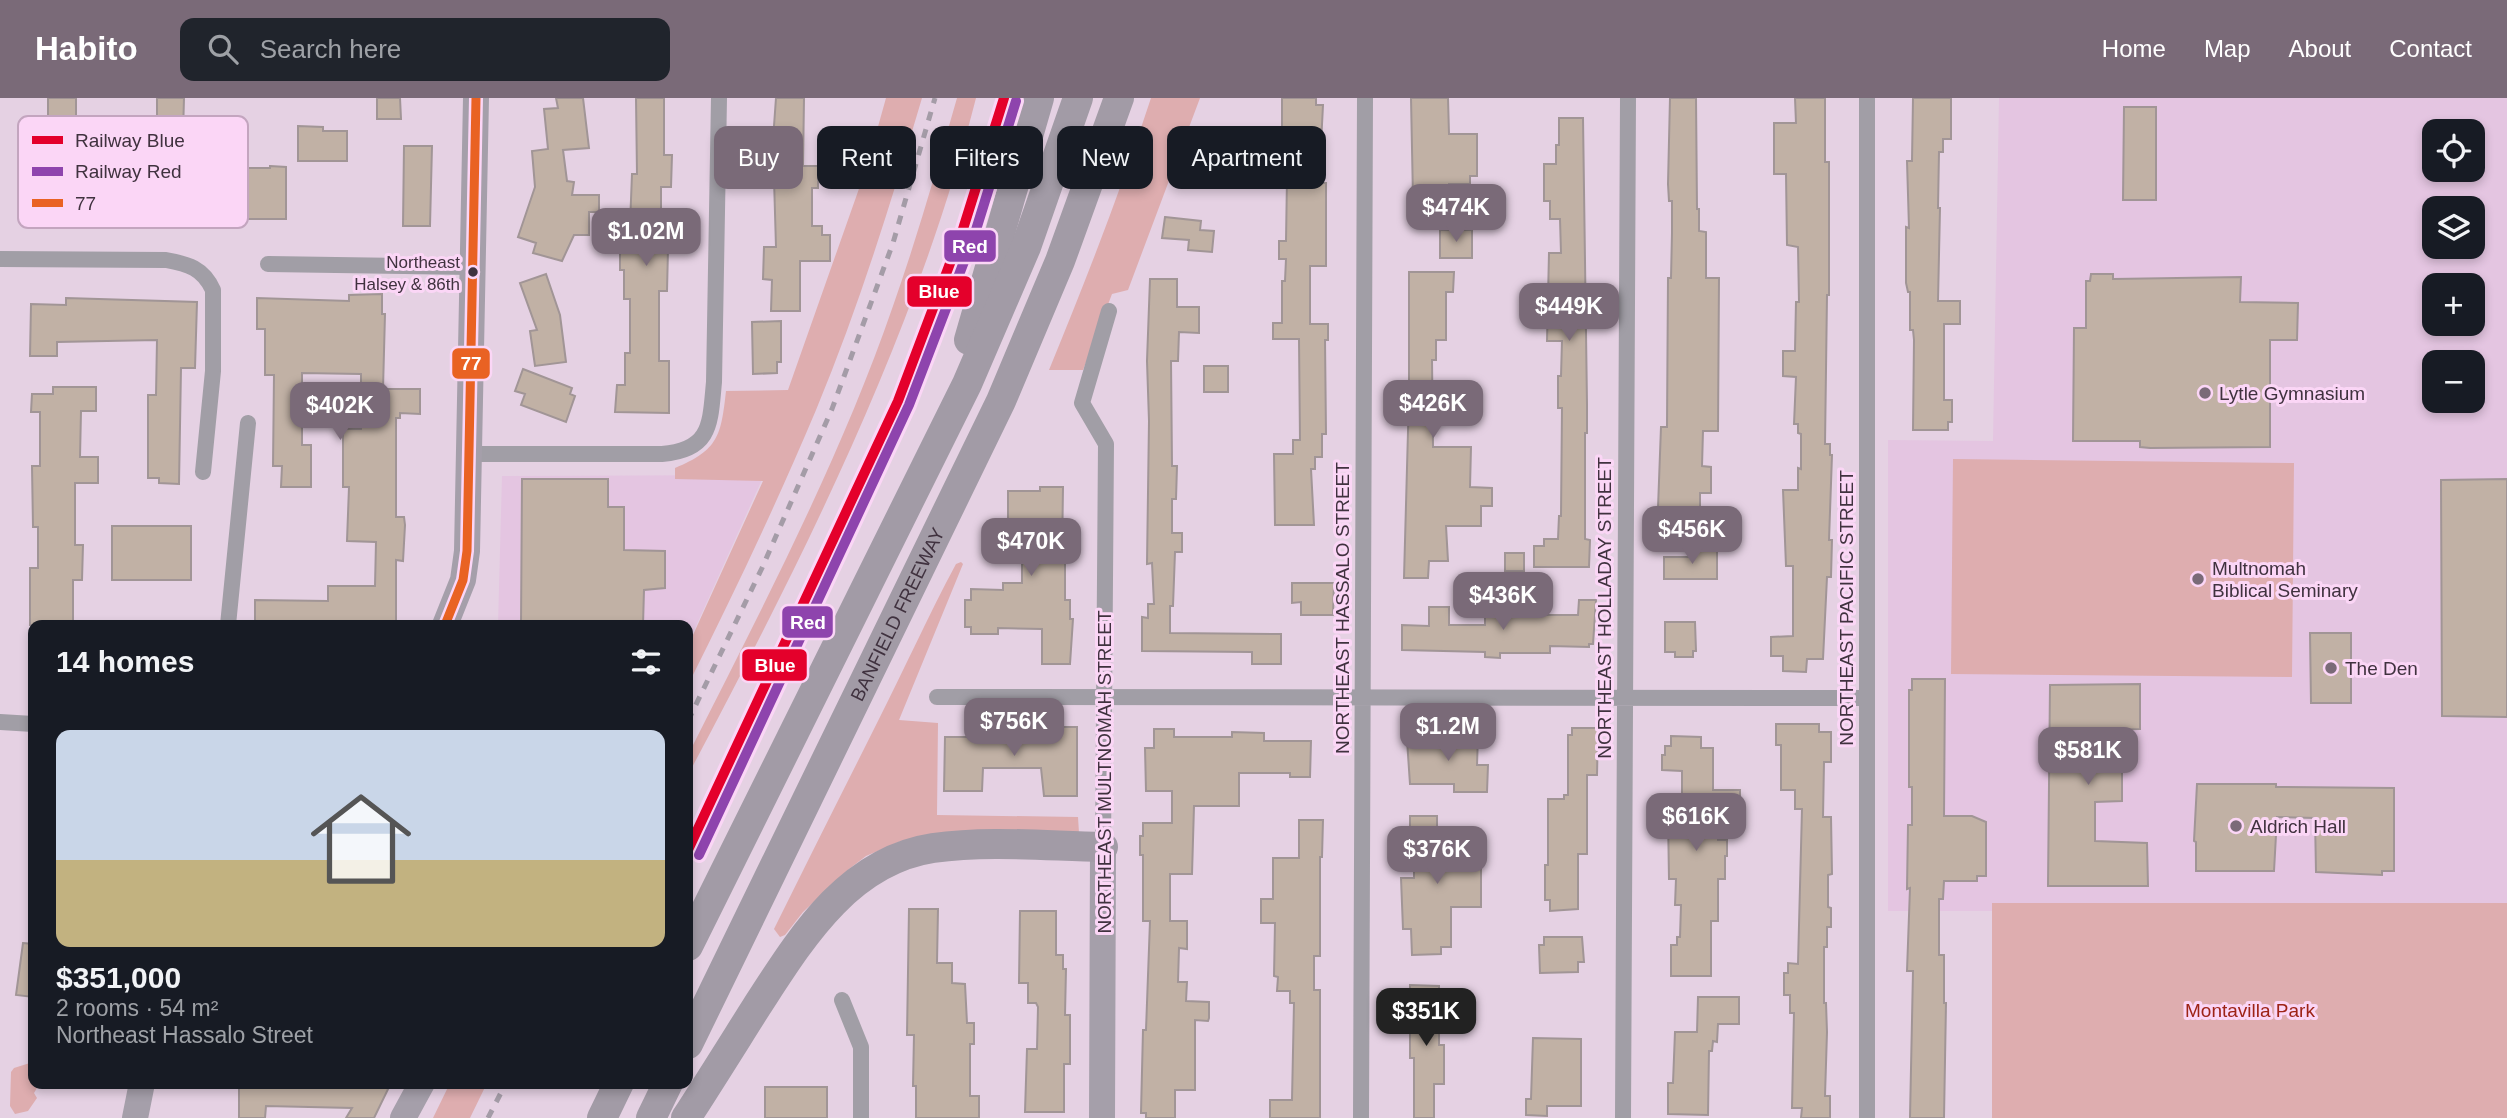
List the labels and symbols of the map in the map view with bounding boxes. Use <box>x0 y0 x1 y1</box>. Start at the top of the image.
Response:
legend <box>18 116 248 228</box>
text: Railway Blue <box>75 130 185 151</box>
text: Railway Red <box>75 161 182 182</box>
pin: $474K <box>1407 184 1505 244</box>
text: 77 <box>75 193 96 214</box>
pin: $1.02M <box>589 208 703 268</box>
line badge: Red <box>943 229 997 263</box>
text: Red <box>952 236 988 257</box>
place label: Northeast Halsey & 86th <box>354 253 460 294</box>
marker: Northeast Halsey & 86th <box>466 265 480 279</box>
line badge: Blue <box>906 275 973 308</box>
text: Blue <box>918 281 960 302</box>
pin: $449K <box>1520 284 1618 343</box>
line badge: 77 <box>451 347 491 380</box>
text: 77 <box>460 353 482 374</box>
pin: $426K <box>1384 380 1482 440</box>
pin: $402K <box>291 382 389 442</box>
place label: Lytle Gymnasium <box>2219 383 2365 404</box>
marker: Lytle Gymnasium <box>2197 385 2213 401</box>
street label: NORTHEAST HOLLADAY STREET <box>1594 457 1615 759</box>
street label: NORTHEAST HASSALO STREET <box>1332 462 1353 754</box>
street label: NORTHEAST PACIFIC STREET <box>1836 470 1857 746</box>
pin: $456K <box>1643 506 1741 566</box>
pin: $470K <box>982 518 1080 578</box>
street label: BANFIELD FREEWAY <box>846 524 948 704</box>
place label: Multnomah Biblical Seminary <box>2212 558 2358 601</box>
marker: Multnomah Biblical Seminary <box>2190 571 2206 587</box>
pin: $436K <box>1454 573 1552 632</box>
line badge: Red <box>781 605 834 639</box>
street label: NORTHEAST MULTNOMAH STREET <box>1094 610 1115 934</box>
text: Red <box>790 612 826 633</box>
line badge: Blue <box>741 648 808 682</box>
text: Blue <box>754 655 796 676</box>
place label: The Den <box>2345 658 2418 679</box>
marker: The Den <box>2323 660 2339 676</box>
pin: $756K <box>965 698 1063 758</box>
pin: $1.2M <box>1399 704 1497 763</box>
pin: $581K <box>2039 728 2137 787</box>
pin: $616K <box>1647 794 1745 853</box>
place label: Aldrich Hall <box>2250 816 2346 837</box>
marker: Aldrich Hall <box>2228 818 2244 834</box>
pin: $376K <box>1388 826 1486 886</box>
pin: $351K <box>1377 988 1475 1048</box>
park label: Montavilla Park <box>2185 1000 2315 1021</box>

